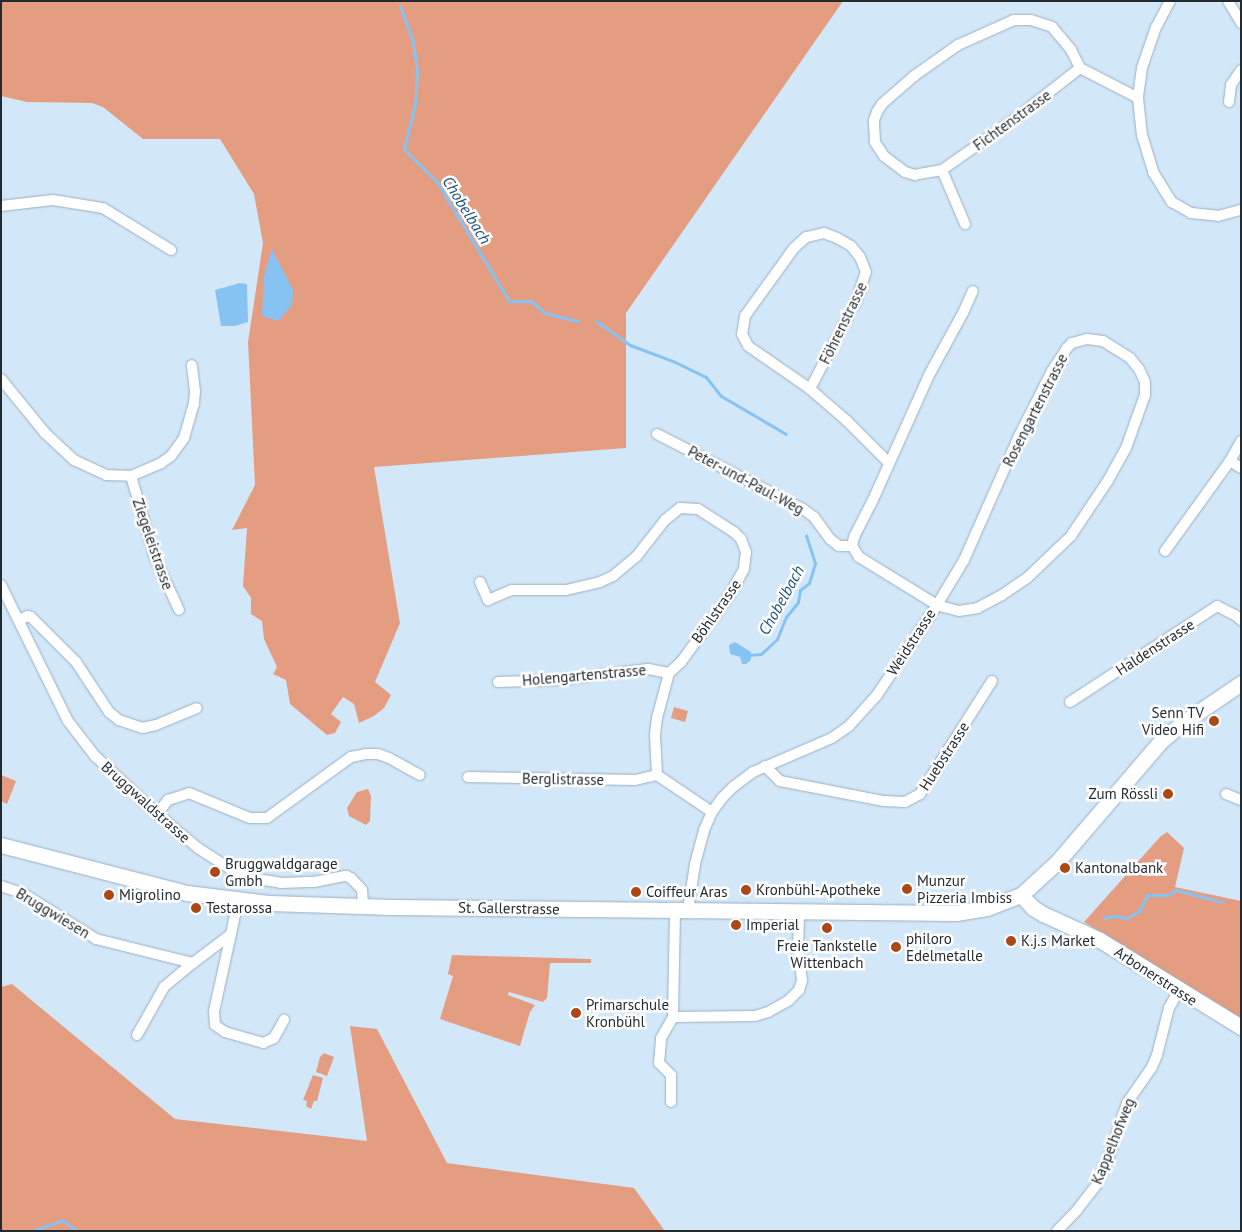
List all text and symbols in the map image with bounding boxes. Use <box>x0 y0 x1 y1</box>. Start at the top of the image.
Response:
street label: Fichtenstrasse <box>970 86 1054 154</box>
water label: Chobelbach <box>439 172 495 248</box>
street label: Föhrenstrasse <box>815 279 871 367</box>
street label: Rosengartenstrasse <box>999 351 1071 469</box>
street label: Peter-und-Paul-Weg <box>685 442 807 518</box>
street label: Ziegeleistrasse <box>129 496 177 592</box>
water label: Chobelbach <box>754 562 808 638</box>
street label: Böhlstrasse <box>688 576 744 646</box>
street label: Weidstrasse <box>883 605 939 679</box>
street label: Haldenstrasse <box>1112 615 1198 679</box>
street label: Holengartenstrasse <box>521 661 647 689</box>
place label: Senn TV Video Hifi <box>1142 703 1204 738</box>
marker: Senn TV Video Hifi <box>1208 715 1220 727</box>
street label: Huebstrasse <box>915 718 973 794</box>
street label: Bruggwaldstrasse <box>98 757 194 847</box>
street label: Berglistrasse <box>522 769 604 789</box>
place label: Zum Rössli <box>1089 785 1158 803</box>
marker: Zum Rössli <box>1162 788 1174 800</box>
place label: Bruggwaldgarage Gmbh <box>225 854 338 889</box>
place label: Kantonalbank <box>1075 859 1163 877</box>
marker: Kantonalbank <box>1059 862 1071 874</box>
marker: Bruggwaldgarage Gmbh <box>209 866 221 878</box>
place label: Munzur Pizzeria Imbiss <box>917 871 1012 906</box>
place label: Kronbühl-Apotheke <box>756 881 881 899</box>
place label: Coiffeur Aras <box>646 883 728 901</box>
marker: Munzur Pizzeria Imbiss <box>901 883 913 895</box>
street label: Bruggwiesen <box>13 884 93 942</box>
marker: Kronbühl-Apotheke <box>740 884 752 896</box>
place label: Migrolino <box>119 886 181 904</box>
marker: Coiffeur Aras <box>630 886 642 898</box>
marker: Migrolino <box>103 889 115 901</box>
street label: St. Gallerstrasse <box>457 898 561 918</box>
place label: Testarossa <box>206 899 272 917</box>
marker: Testarossa <box>190 902 202 914</box>
place label: Imperial <box>746 916 799 934</box>
marker: Imperial <box>730 919 742 931</box>
marker: Freie Tankstelle Wittenbach <box>821 922 833 934</box>
place label: philoro Edelmetalle <box>906 929 983 964</box>
place label: K.j.s Market <box>1021 932 1095 950</box>
marker: K.j.s Market <box>1005 935 1017 947</box>
place label: Freie Tankstelle Wittenbach <box>777 936 877 971</box>
marker: philoro Edelmetalle <box>890 941 902 953</box>
street label: Arbonerstrasse <box>1111 943 1201 1009</box>
place label: Primarschule Kronbühl <box>586 995 669 1030</box>
marker: Primarschule Kronbühl <box>570 1007 582 1019</box>
street label: Kappelhofweg <box>1087 1095 1139 1187</box>

